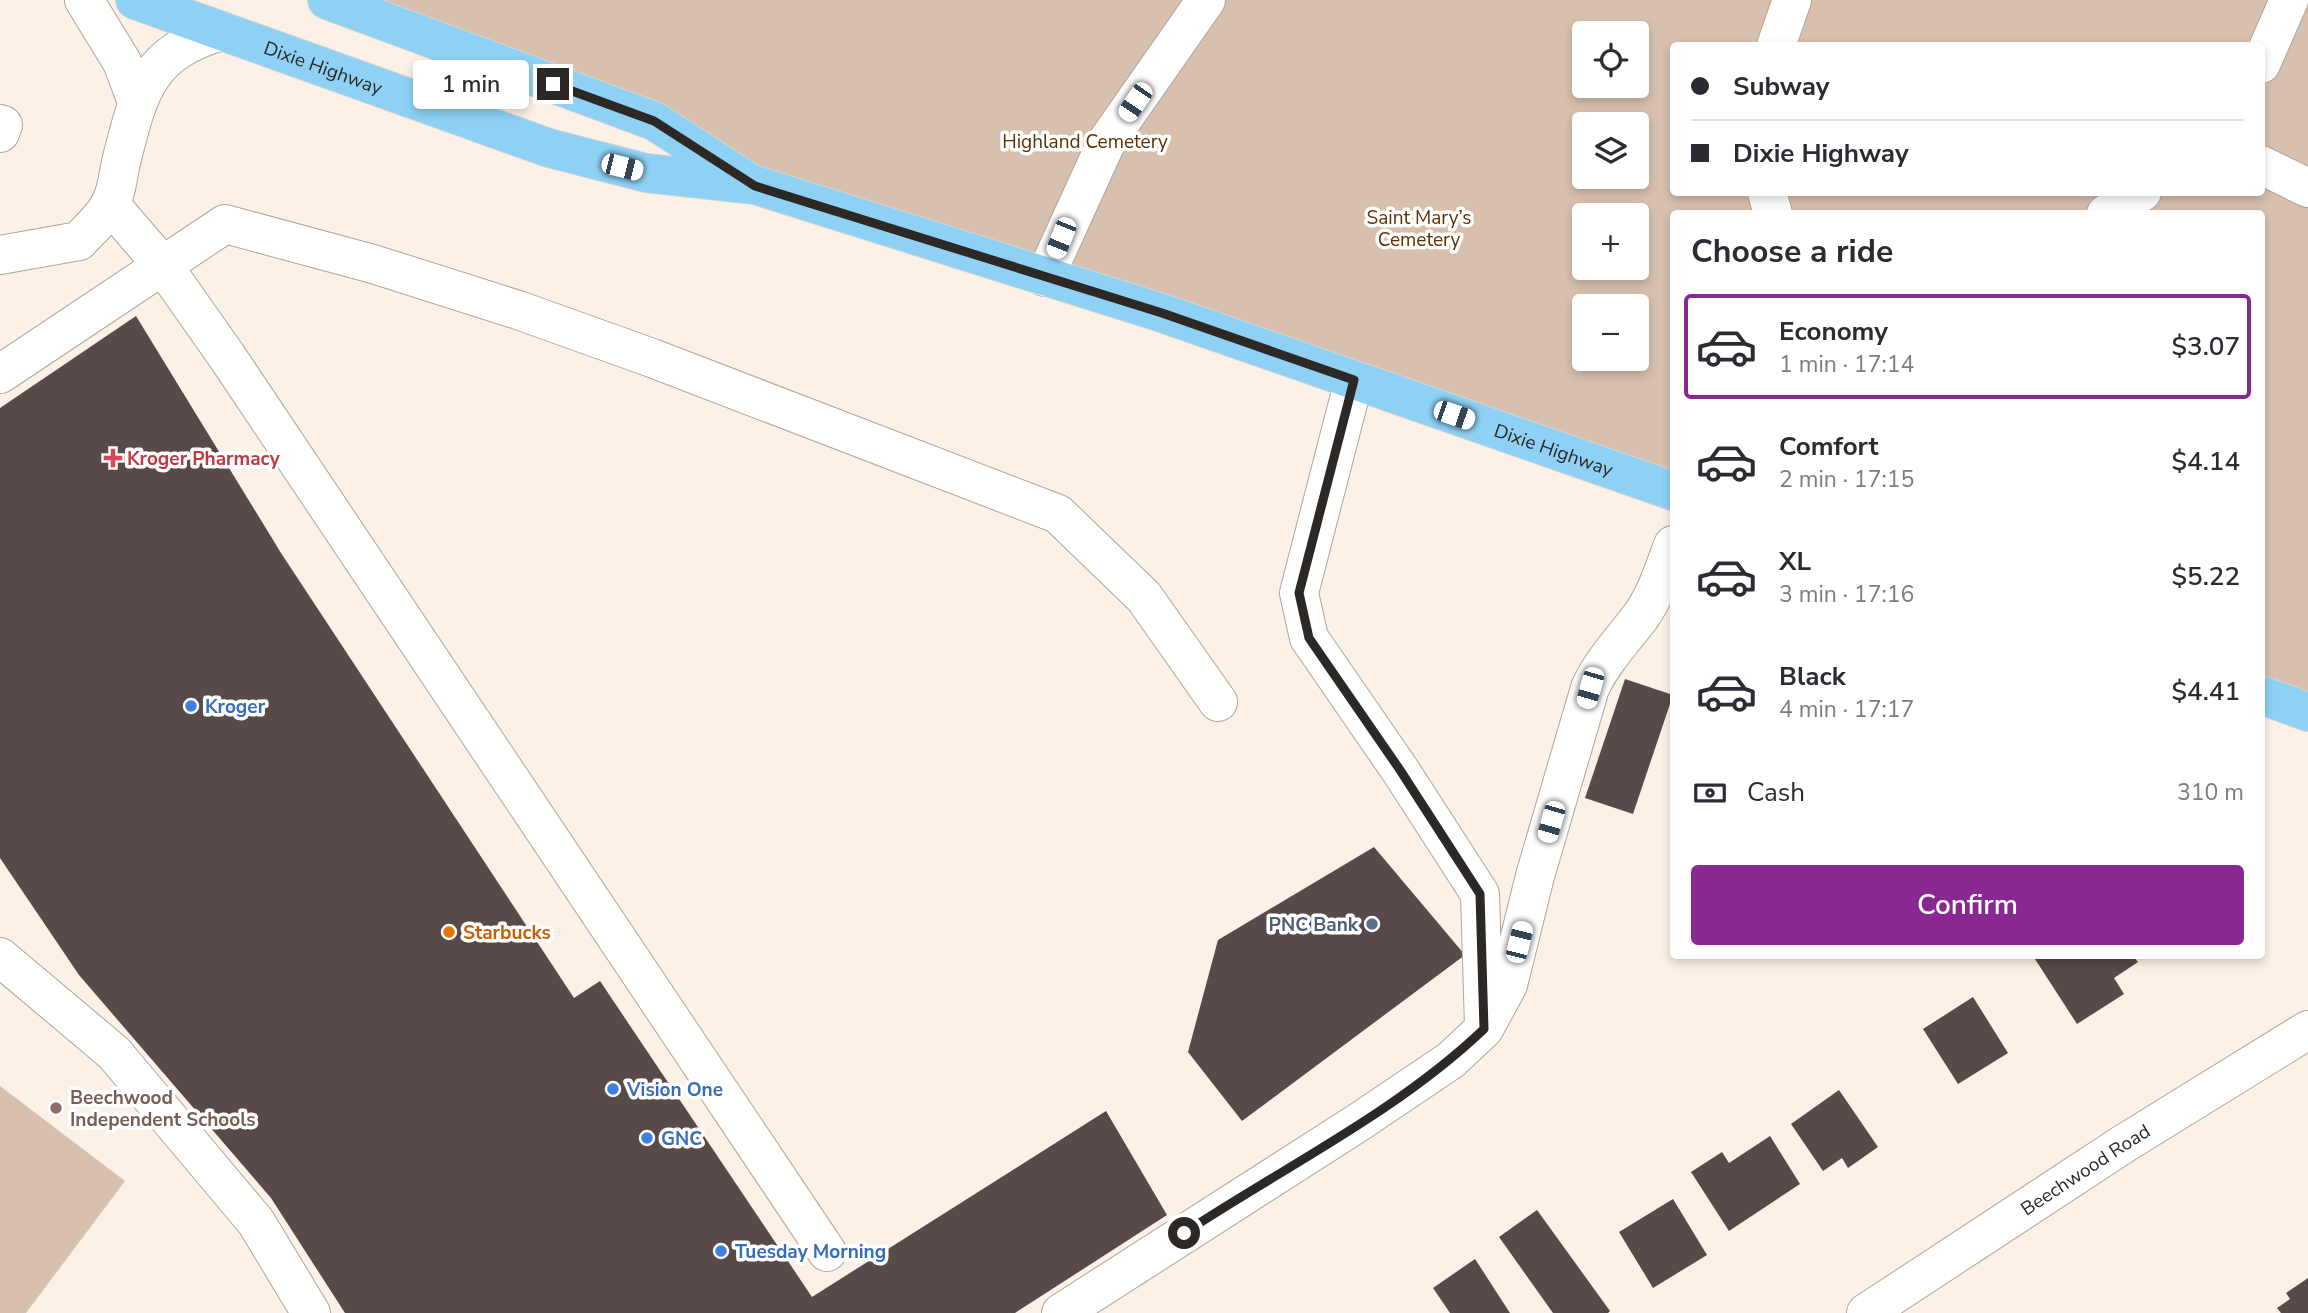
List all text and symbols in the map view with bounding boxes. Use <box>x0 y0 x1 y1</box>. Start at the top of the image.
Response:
map controls <box>1572 21 1649 371</box>
button: locate <box>1572 21 1649 98</box>
street label: Dixie Highway <box>260 35 386 101</box>
callout: 1 min <box>413 60 528 108</box>
route end <box>537 68 569 100</box>
text: 1 min <box>442 69 500 100</box>
text: Subway <box>1733 69 1830 104</box>
car <box>1115 79 1156 125</box>
button: layers <box>1572 112 1649 189</box>
park label: Highland Cemetery <box>1002 129 1168 155</box>
text: Dixie Highway <box>1733 136 1909 171</box>
car <box>600 152 645 182</box>
button: + <box>1572 203 1649 280</box>
park label: Saint Mary’s Cemetery <box>1367 205 1471 253</box>
car <box>1044 215 1079 261</box>
text: Choose a ride <box>1691 230 1893 273</box>
button: − <box>1572 294 1649 371</box>
text: Economy <box>1779 314 1888 349</box>
icon: car <box>1695 315 1758 378</box>
text: $3.07 <box>2171 329 2240 364</box>
text: 1 min · 17:14 <box>1779 349 1914 380</box>
car <box>1431 398 1478 432</box>
street label: Dixie Highway <box>1491 418 1617 483</box>
text: Comfort <box>1779 429 1879 464</box>
icon: car <box>1695 430 1758 493</box>
text: $4.14 <box>2171 444 2240 479</box>
place label: Kroger Pharmacy <box>127 446 281 472</box>
marker: Kroger Pharmacy <box>105 450 121 466</box>
text: 2 min · 17:15 <box>1779 464 1914 495</box>
text: XL <box>1779 544 1811 579</box>
icon: car <box>1695 545 1758 608</box>
text: $5.22 <box>2171 559 2240 594</box>
text: 3 min · 17:16 <box>1779 579 1914 610</box>
text: Black <box>1779 659 1846 694</box>
icon: car <box>1695 660 1758 723</box>
car <box>1575 665 1606 711</box>
text: $4.41 <box>2171 674 2240 709</box>
place label: Kroger <box>205 694 266 720</box>
text: 4 min · 17:17 <box>1779 694 1914 725</box>
marker: Kroger <box>183 698 199 714</box>
icon: cash <box>1691 774 1729 812</box>
text: Cash <box>1747 775 1805 810</box>
text: 310 m <box>2177 777 2244 808</box>
car <box>1536 799 1567 845</box>
button: Confirm <box>1691 865 2244 945</box>
place label: PNC Bank <box>1269 912 1359 938</box>
marker: PNC Bank <box>1364 916 1380 932</box>
car <box>1504 919 1535 965</box>
place label: Starbucks <box>463 920 551 946</box>
marker: Starbucks <box>441 924 457 940</box>
place label: Vision One <box>626 1077 723 1103</box>
marker: Vision One <box>605 1081 621 1097</box>
place label: Beechwood Independent Schools <box>70 1085 255 1133</box>
marker: Beechwood Independent Schools <box>48 1100 64 1116</box>
street label: Beechwood Road <box>2016 1119 2155 1222</box>
place label: GNC <box>661 1126 702 1152</box>
marker: GNC <box>639 1130 655 1146</box>
route start <box>1168 1217 1200 1249</box>
place label: Tuesday Morning <box>735 1239 886 1265</box>
marker: Tuesday Morning <box>713 1243 729 1259</box>

